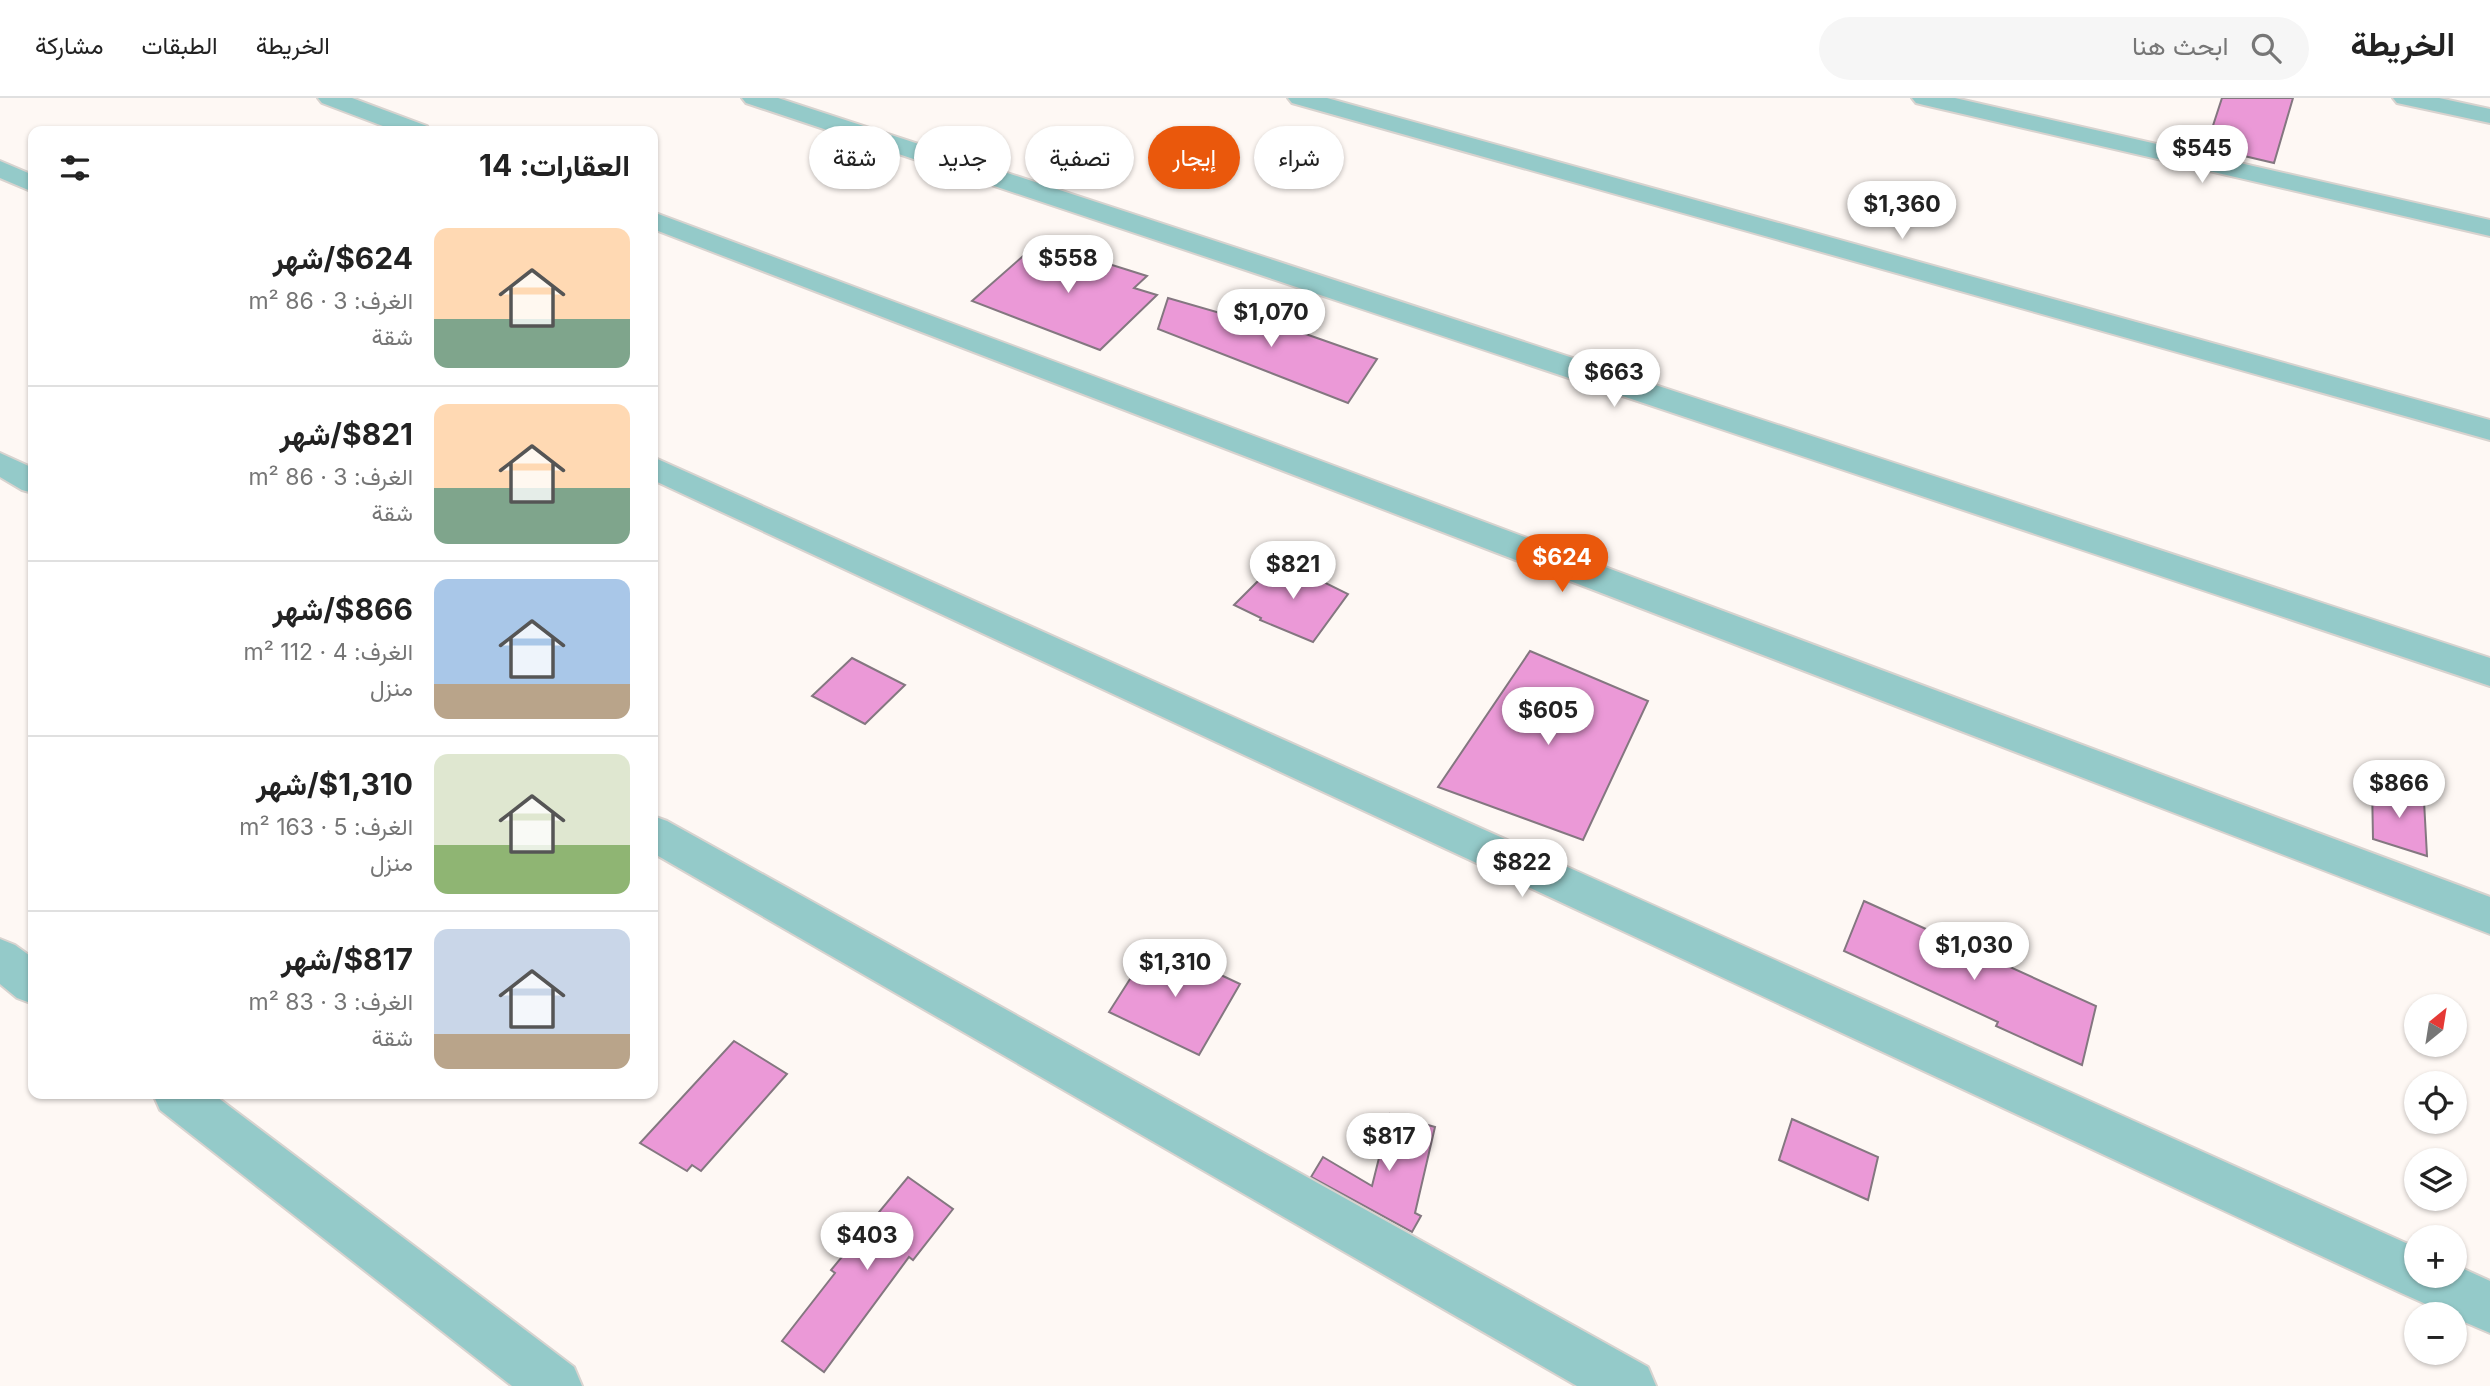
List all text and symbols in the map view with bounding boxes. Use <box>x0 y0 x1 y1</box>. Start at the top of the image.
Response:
search box <box>1819 17 2309 80</box>
text: الخريطة <box>2351 24 2455 64</box>
icon: search <box>2247 29 2285 67</box>
text: ابحث هنا <box>2132 30 2229 61</box>
text: مشاركة <box>35 31 103 60</box>
text: الطبقات <box>141 31 218 60</box>
text: الخريطة <box>256 31 330 60</box>
chip: شقة <box>809 126 900 189</box>
chip: جديد <box>914 126 1011 189</box>
chip: تصفية <box>1025 126 1134 189</box>
chip: إيجار <box>1148 126 1240 189</box>
chip: شراء <box>1254 126 1344 189</box>
pin: $545 <box>2161 126 2243 185</box>
text: $545 <box>2172 134 2232 162</box>
text: العقارات: 14 <box>479 147 630 183</box>
icon: filters <box>56 149 94 187</box>
pin: $1,360 <box>1845 181 1959 241</box>
text: $1,360 <box>1863 190 1941 218</box>
pin: $558 <box>1027 236 1109 295</box>
text: $624/شهر <box>273 240 413 276</box>
text: $558 <box>1038 244 1098 272</box>
icon: home <box>490 256 574 340</box>
text: الغرف: 3 · 86 m² <box>248 287 413 315</box>
pin: $1,070 <box>1214 289 1328 349</box>
text: $1,070 <box>1233 298 1309 326</box>
text: شقة <box>371 323 413 351</box>
pin: $663 <box>1573 350 1655 409</box>
text: $663 <box>1584 358 1644 386</box>
text: $821/شهر <box>280 416 413 452</box>
icon: home <box>490 432 574 516</box>
text: الغرف: 3 · 86 m² <box>248 463 413 491</box>
text: شقة <box>371 499 413 527</box>
pin: $624 <box>1521 534 1603 594</box>
pin: $821 <box>1252 542 1334 601</box>
text: $624 <box>1532 543 1592 571</box>
text: $821 <box>1266 550 1320 578</box>
text: $866/شهر <box>272 591 413 627</box>
icon: home <box>490 607 574 691</box>
text: الغرف: 4 · 112 m² <box>244 638 413 666</box>
text: منزل <box>370 674 413 702</box>
pin: $605 <box>1507 688 1589 747</box>
text: $605 <box>1518 696 1578 724</box>
pin: $866 <box>2358 760 2440 820</box>
text: $1,310/شهر <box>256 766 413 802</box>
text: $866 <box>2369 769 2429 797</box>
icon: home <box>490 782 574 866</box>
text: الغرف: 5 · 163 m² <box>239 813 413 841</box>
pin: $822 <box>1481 840 1563 899</box>
text: $822 <box>1492 848 1552 876</box>
text: منزل <box>370 849 413 877</box>
pin: $1,030 <box>1917 922 2031 982</box>
text: $1,030 <box>1935 931 2013 959</box>
pin: $1,310 <box>1118 940 1232 999</box>
text: $817/شهر <box>281 941 413 977</box>
text: $1,310 <box>1139 948 1211 976</box>
icon: home <box>490 957 574 1041</box>
text: الغرف: 3 · 83 m² <box>249 988 413 1016</box>
north arrow <box>2404 994 2468 1057</box>
map controls <box>2404 994 2467 1365</box>
text: شقة <box>371 1024 413 1052</box>
button: locate <box>2404 1071 2467 1134</box>
pin: $817 <box>1348 1114 1430 1173</box>
text: $817 <box>1362 1122 1416 1150</box>
button: layers <box>2404 1148 2467 1211</box>
pin: $403 <box>826 1212 908 1272</box>
text: $403 <box>837 1221 897 1249</box>
button: + <box>2404 1225 2467 1288</box>
button: − <box>2404 1302 2467 1365</box>

